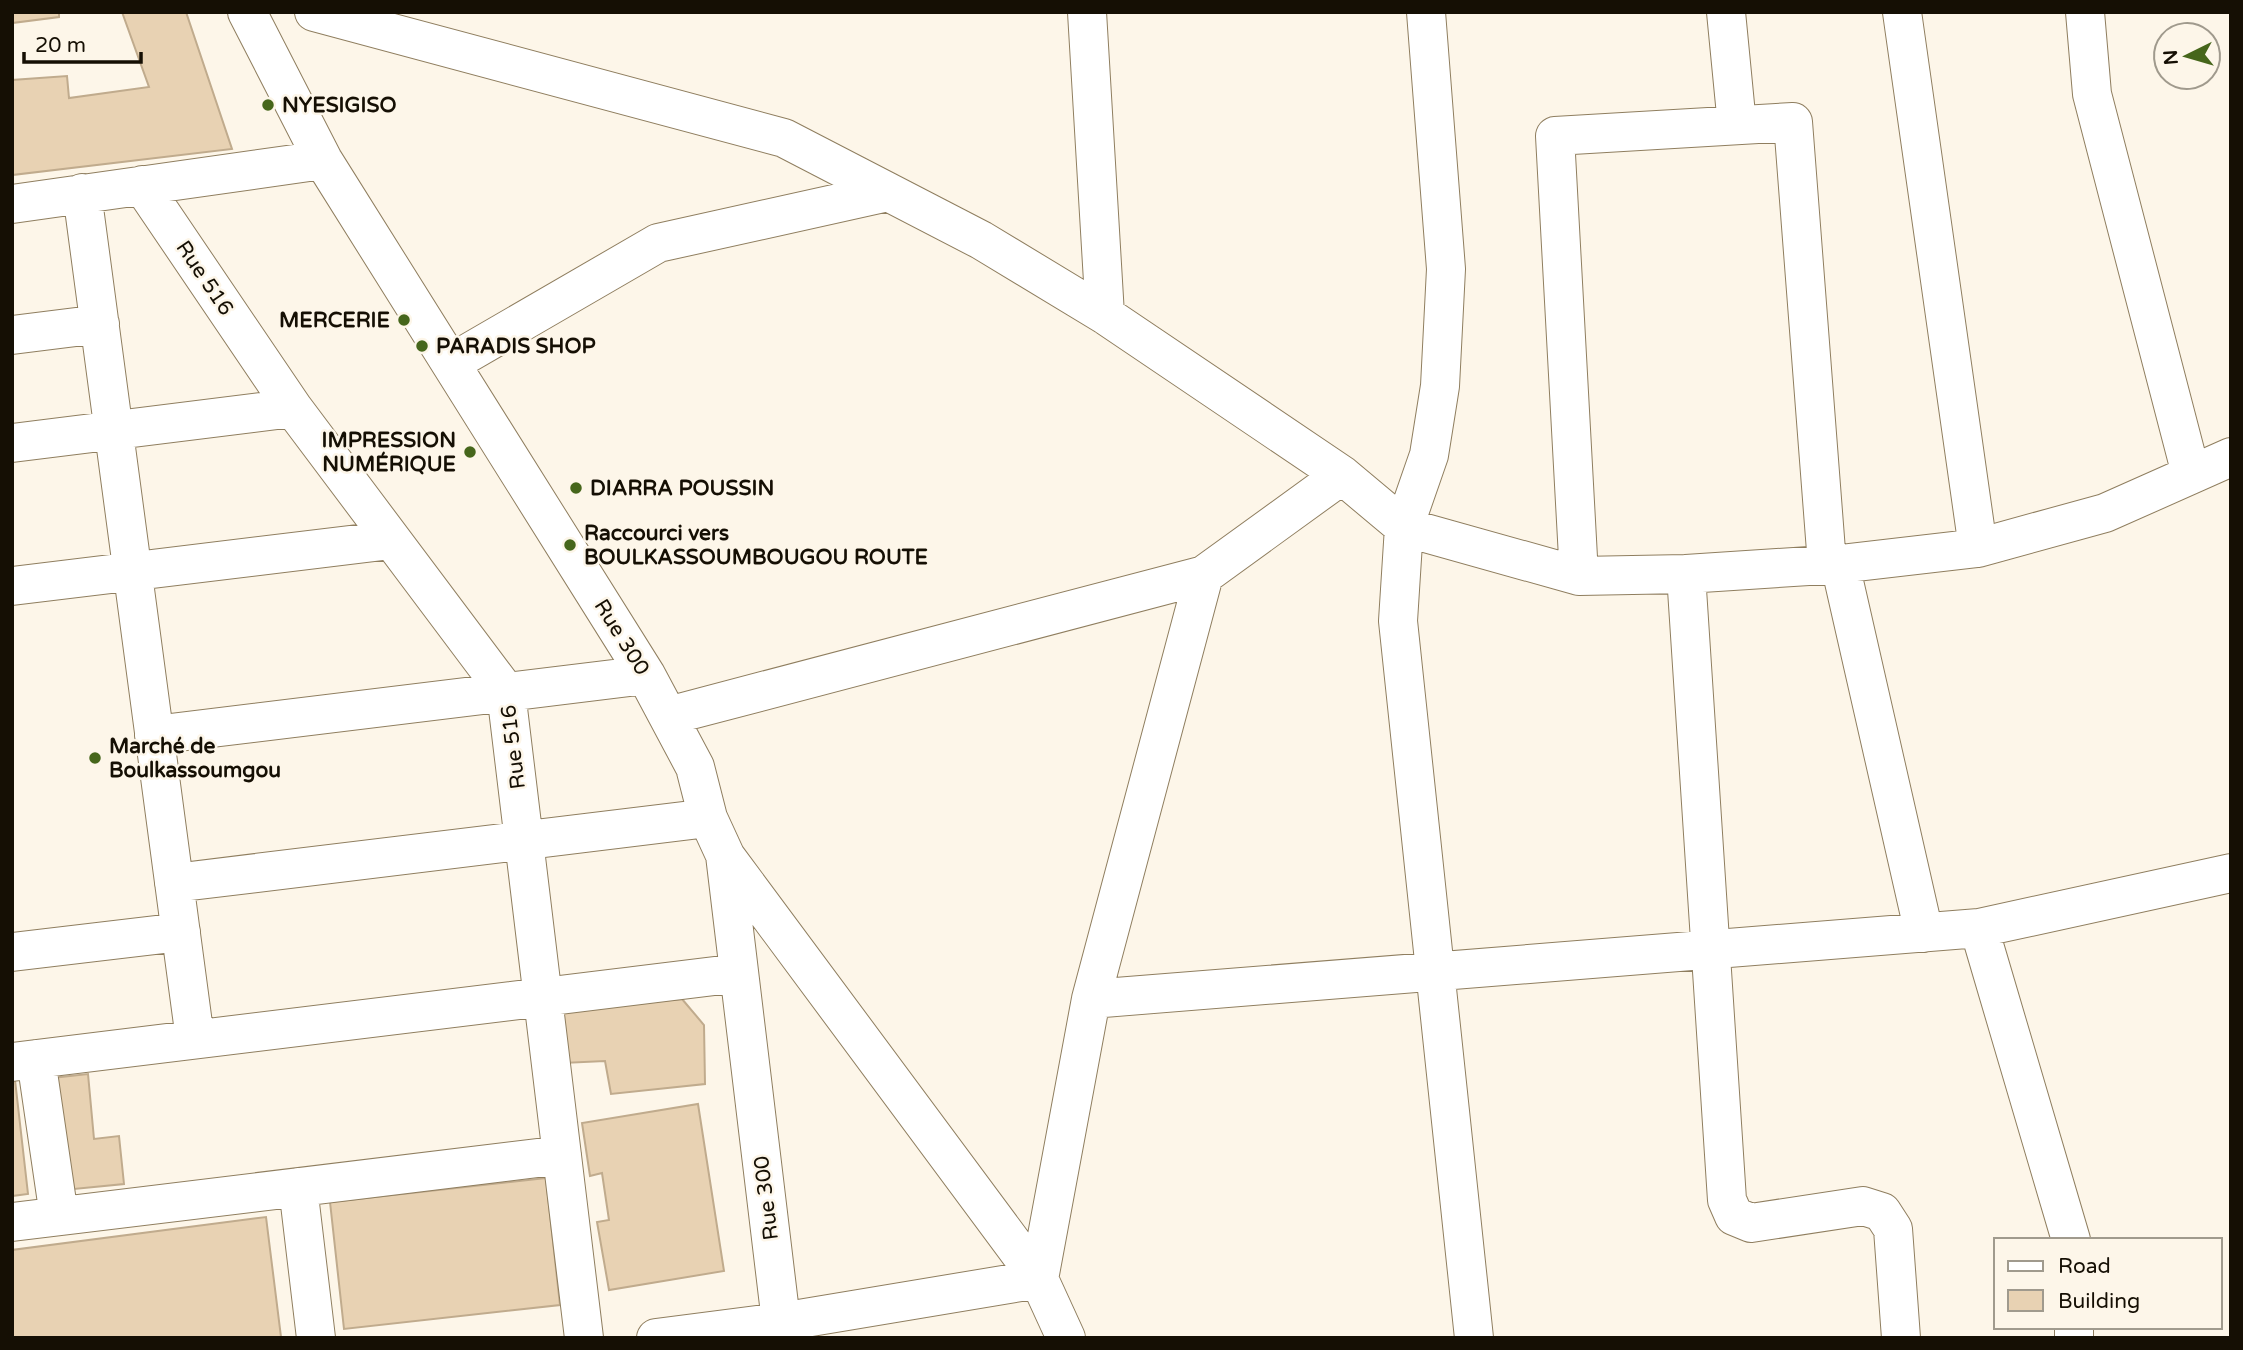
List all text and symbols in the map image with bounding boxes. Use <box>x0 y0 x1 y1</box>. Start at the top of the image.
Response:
scale bar <box>24 21 142 65</box>
north arrow <box>2152 21 2222 91</box>
text: 20 m <box>35 33 86 58</box>
text: N <box>2159 49 2183 66</box>
place label: NYESIGISO <box>282 93 396 118</box>
marker: NYESIGISO <box>260 97 276 113</box>
street label: Rue 516 <box>171 236 239 320</box>
place label: MERCERIE <box>279 308 390 333</box>
marker: MERCERIE <box>396 312 412 328</box>
place label: PARADIS SHOP <box>436 334 596 359</box>
marker: PARADIS SHOP <box>414 338 430 354</box>
place label: IMPRESSION NUMÉRIQUE <box>321 428 456 477</box>
marker: IMPRESSION NUMÉRIQUE <box>462 444 478 460</box>
place label: DIARRA POUSSIN <box>590 476 774 501</box>
marker: DIARRA POUSSIN <box>568 480 584 496</box>
place label: Raccourci vers BOULKASSOUMBOUGOU ROUTE <box>584 521 928 570</box>
marker: Raccourci vers BOULKASSOUMBOUGOU ROUTE <box>562 537 578 553</box>
street label: Rue 300 <box>589 595 655 680</box>
street label: Rue 516 <box>496 703 531 790</box>
place label: Marché de Boulkassoumgou <box>109 734 281 783</box>
marker: Marché de Boulkassoumgou <box>87 750 103 766</box>
street label: Rue 300 <box>749 1154 784 1241</box>
legend <box>1994 1238 2222 1329</box>
text: Road <box>2058 1254 2111 1279</box>
text: Building <box>2058 1289 2140 1314</box>

